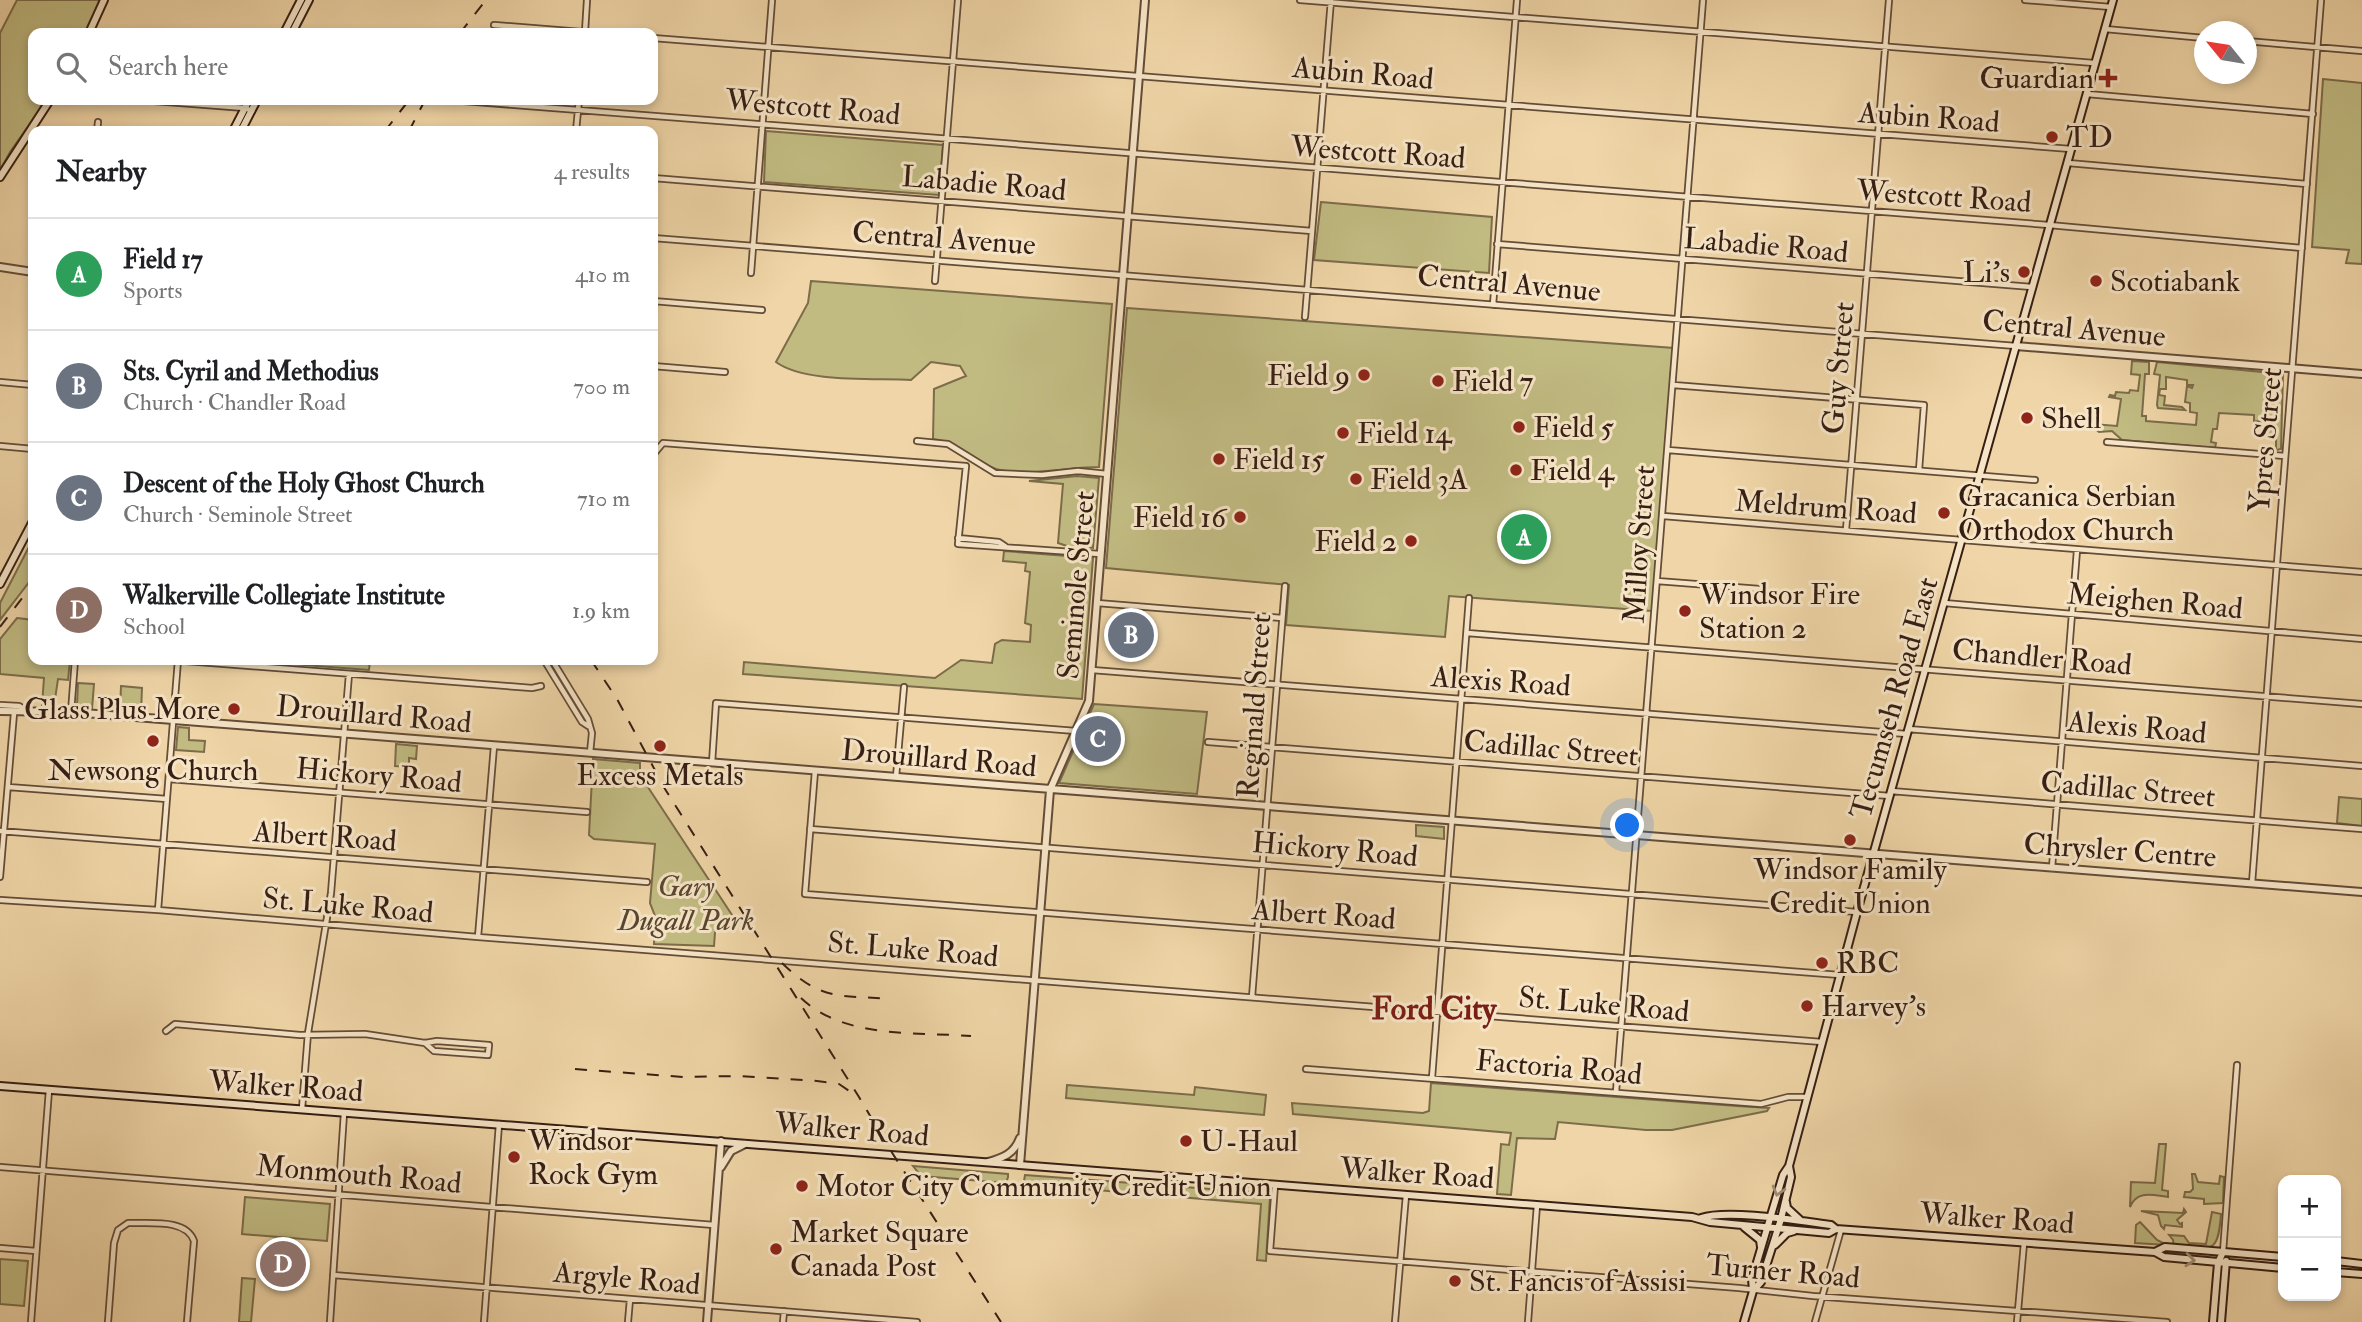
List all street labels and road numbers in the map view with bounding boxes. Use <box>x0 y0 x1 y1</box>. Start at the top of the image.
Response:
street label: Aubin Road <box>1290 49 1435 98</box>
street label: Westcott Road <box>723 81 902 134</box>
street label: Aubin Road <box>1856 94 2001 141</box>
street label: Westcott Road <box>1288 128 1467 177</box>
street label: Labadie Road <box>900 158 1068 209</box>
street label: Westcott Road <box>1854 172 2033 221</box>
street label: Central Avenue <box>851 214 1037 263</box>
street label: Labadie Road <box>1682 220 1850 271</box>
street label: Central Avenue <box>1416 257 1602 310</box>
street label: Guy Street <box>1814 300 1863 436</box>
street label: Central Avenue <box>1981 302 2167 355</box>
street label: Ypres Street <box>2241 366 2290 514</box>
street label: Milloy Street <box>1616 463 1663 624</box>
street label: Meldrum Road <box>1734 483 1918 532</box>
street label: Seminole Street <box>1050 489 1103 681</box>
street label: Tecumseh Road East <box>1842 573 1947 823</box>
street label: Meighen Road <box>2065 575 2245 628</box>
street label: Reginald Street <box>1230 612 1279 800</box>
street label: Chandler Road <box>1950 631 2134 684</box>
street label: Alexis Road <box>1429 658 1572 705</box>
street label: Drouillard Road <box>275 688 473 741</box>
street label: Alexis Road <box>2065 703 2208 752</box>
street label: Cadillac Street <box>1462 722 1640 775</box>
street label: Drouillard Road <box>840 732 1038 785</box>
street label: Hickory Road <box>295 750 464 801</box>
street label: Cadillac Street <box>2039 763 2217 816</box>
street label: Albert Road <box>251 813 398 860</box>
street label: Hickory Road <box>1251 824 1420 875</box>
street label: Chrysler Centre <box>2022 825 2218 876</box>
street label: St. Luke Road <box>261 880 435 931</box>
street label: Albert Road <box>1250 891 1397 938</box>
street label: St. Luke Road <box>826 924 1000 975</box>
street label: St. Luke Road <box>1517 979 1691 1030</box>
street label: Factoria Road <box>1474 1042 1644 1093</box>
street label: Walker Road <box>207 1063 365 1110</box>
street label: Walker Road <box>772 1104 931 1155</box>
street label: Monmouth Road <box>255 1147 463 1202</box>
street label: Walker Road <box>1338 1150 1496 1197</box>
street label: Walker Road <box>1918 1195 2076 1242</box>
street label: Turner Road <box>1705 1246 1862 1297</box>
street label: Argyle Road <box>551 1254 702 1303</box>

